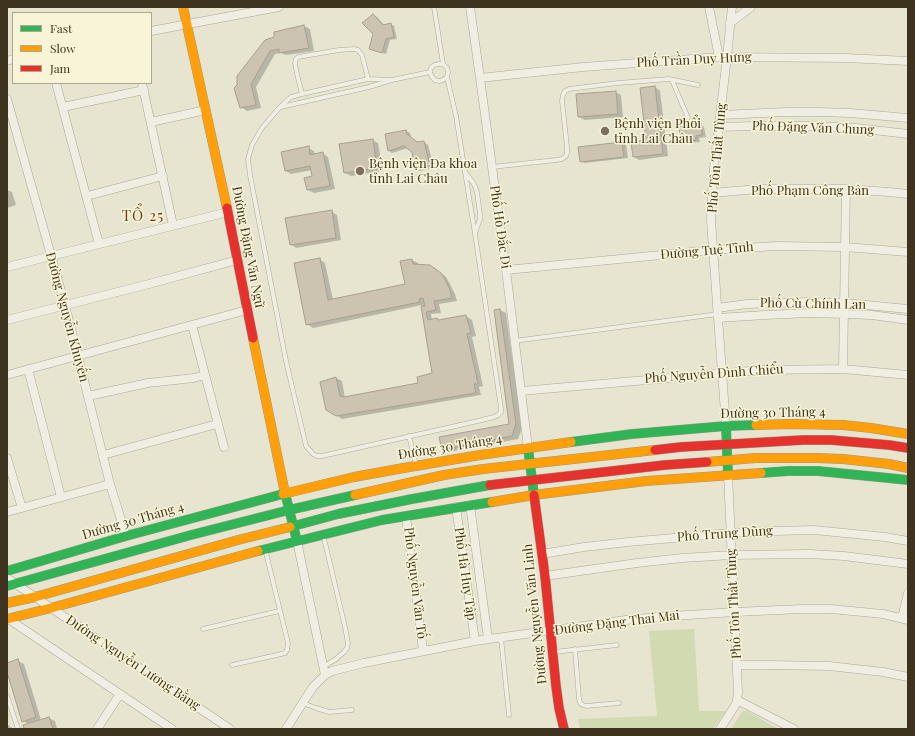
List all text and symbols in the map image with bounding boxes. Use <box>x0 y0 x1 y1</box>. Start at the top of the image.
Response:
legend <box>12 12 152 84</box>
text: Fast <box>50 20 72 36</box>
text: Slow <box>50 40 76 56</box>
street label: Phố Trần Duy Hưng <box>636 49 752 71</box>
text: Jam <box>50 60 70 76</box>
street label: Phố Tôn Thất Tùng <box>704 102 730 214</box>
place label: Bệnh viện Phổi tỉnh Lai Châu <box>614 116 701 147</box>
street label: Phố Đặng Văn Chung <box>751 118 875 138</box>
marker: Bệnh viện Phổi tỉnh Lai Châu <box>599 125 611 137</box>
place label: Bệnh viện Đa khoa tỉnh Lai Châu <box>369 156 477 187</box>
marker: Bệnh viện Đa khoa tỉnh Lai Châu <box>354 165 366 177</box>
street label: Phố Phạm Công Bân <box>751 183 869 199</box>
street label: Phố Hồ Đắc Di <box>486 184 514 270</box>
street label: Đường Đặng Văn Ngữ <box>229 185 267 309</box>
district label: TỔ 25 <box>122 207 164 225</box>
street label: Đường Tuệ Tĩnh <box>660 239 754 263</box>
street label: Đường Nguyễn Khuyến <box>42 250 92 384</box>
street label: Phố Cù Chính Lan <box>760 295 866 313</box>
street label: Phố Nguyễn Đình Chiểu <box>644 361 784 387</box>
street label: Đường 30 Tháng 4 <box>720 404 826 422</box>
street label: Đường 30 Tháng 4 <box>397 431 503 463</box>
street label: Đường 30 Tháng 4 <box>80 499 186 543</box>
street label: Phố Trung Dũng <box>677 523 773 545</box>
street label: Phố Nguyễn Văn Tố <box>400 526 430 640</box>
street label: Phố Hà Huy Tập <box>451 526 479 622</box>
street label: Đường Nguyễn Văn Linh <box>520 543 550 685</box>
street label: Phố Tôn Thất Tùng <box>723 549 745 659</box>
street label: Đường Đặng Thai Mai <box>553 608 681 638</box>
street label: Đường Nguyễn Lương Bằng <box>63 612 203 714</box>

